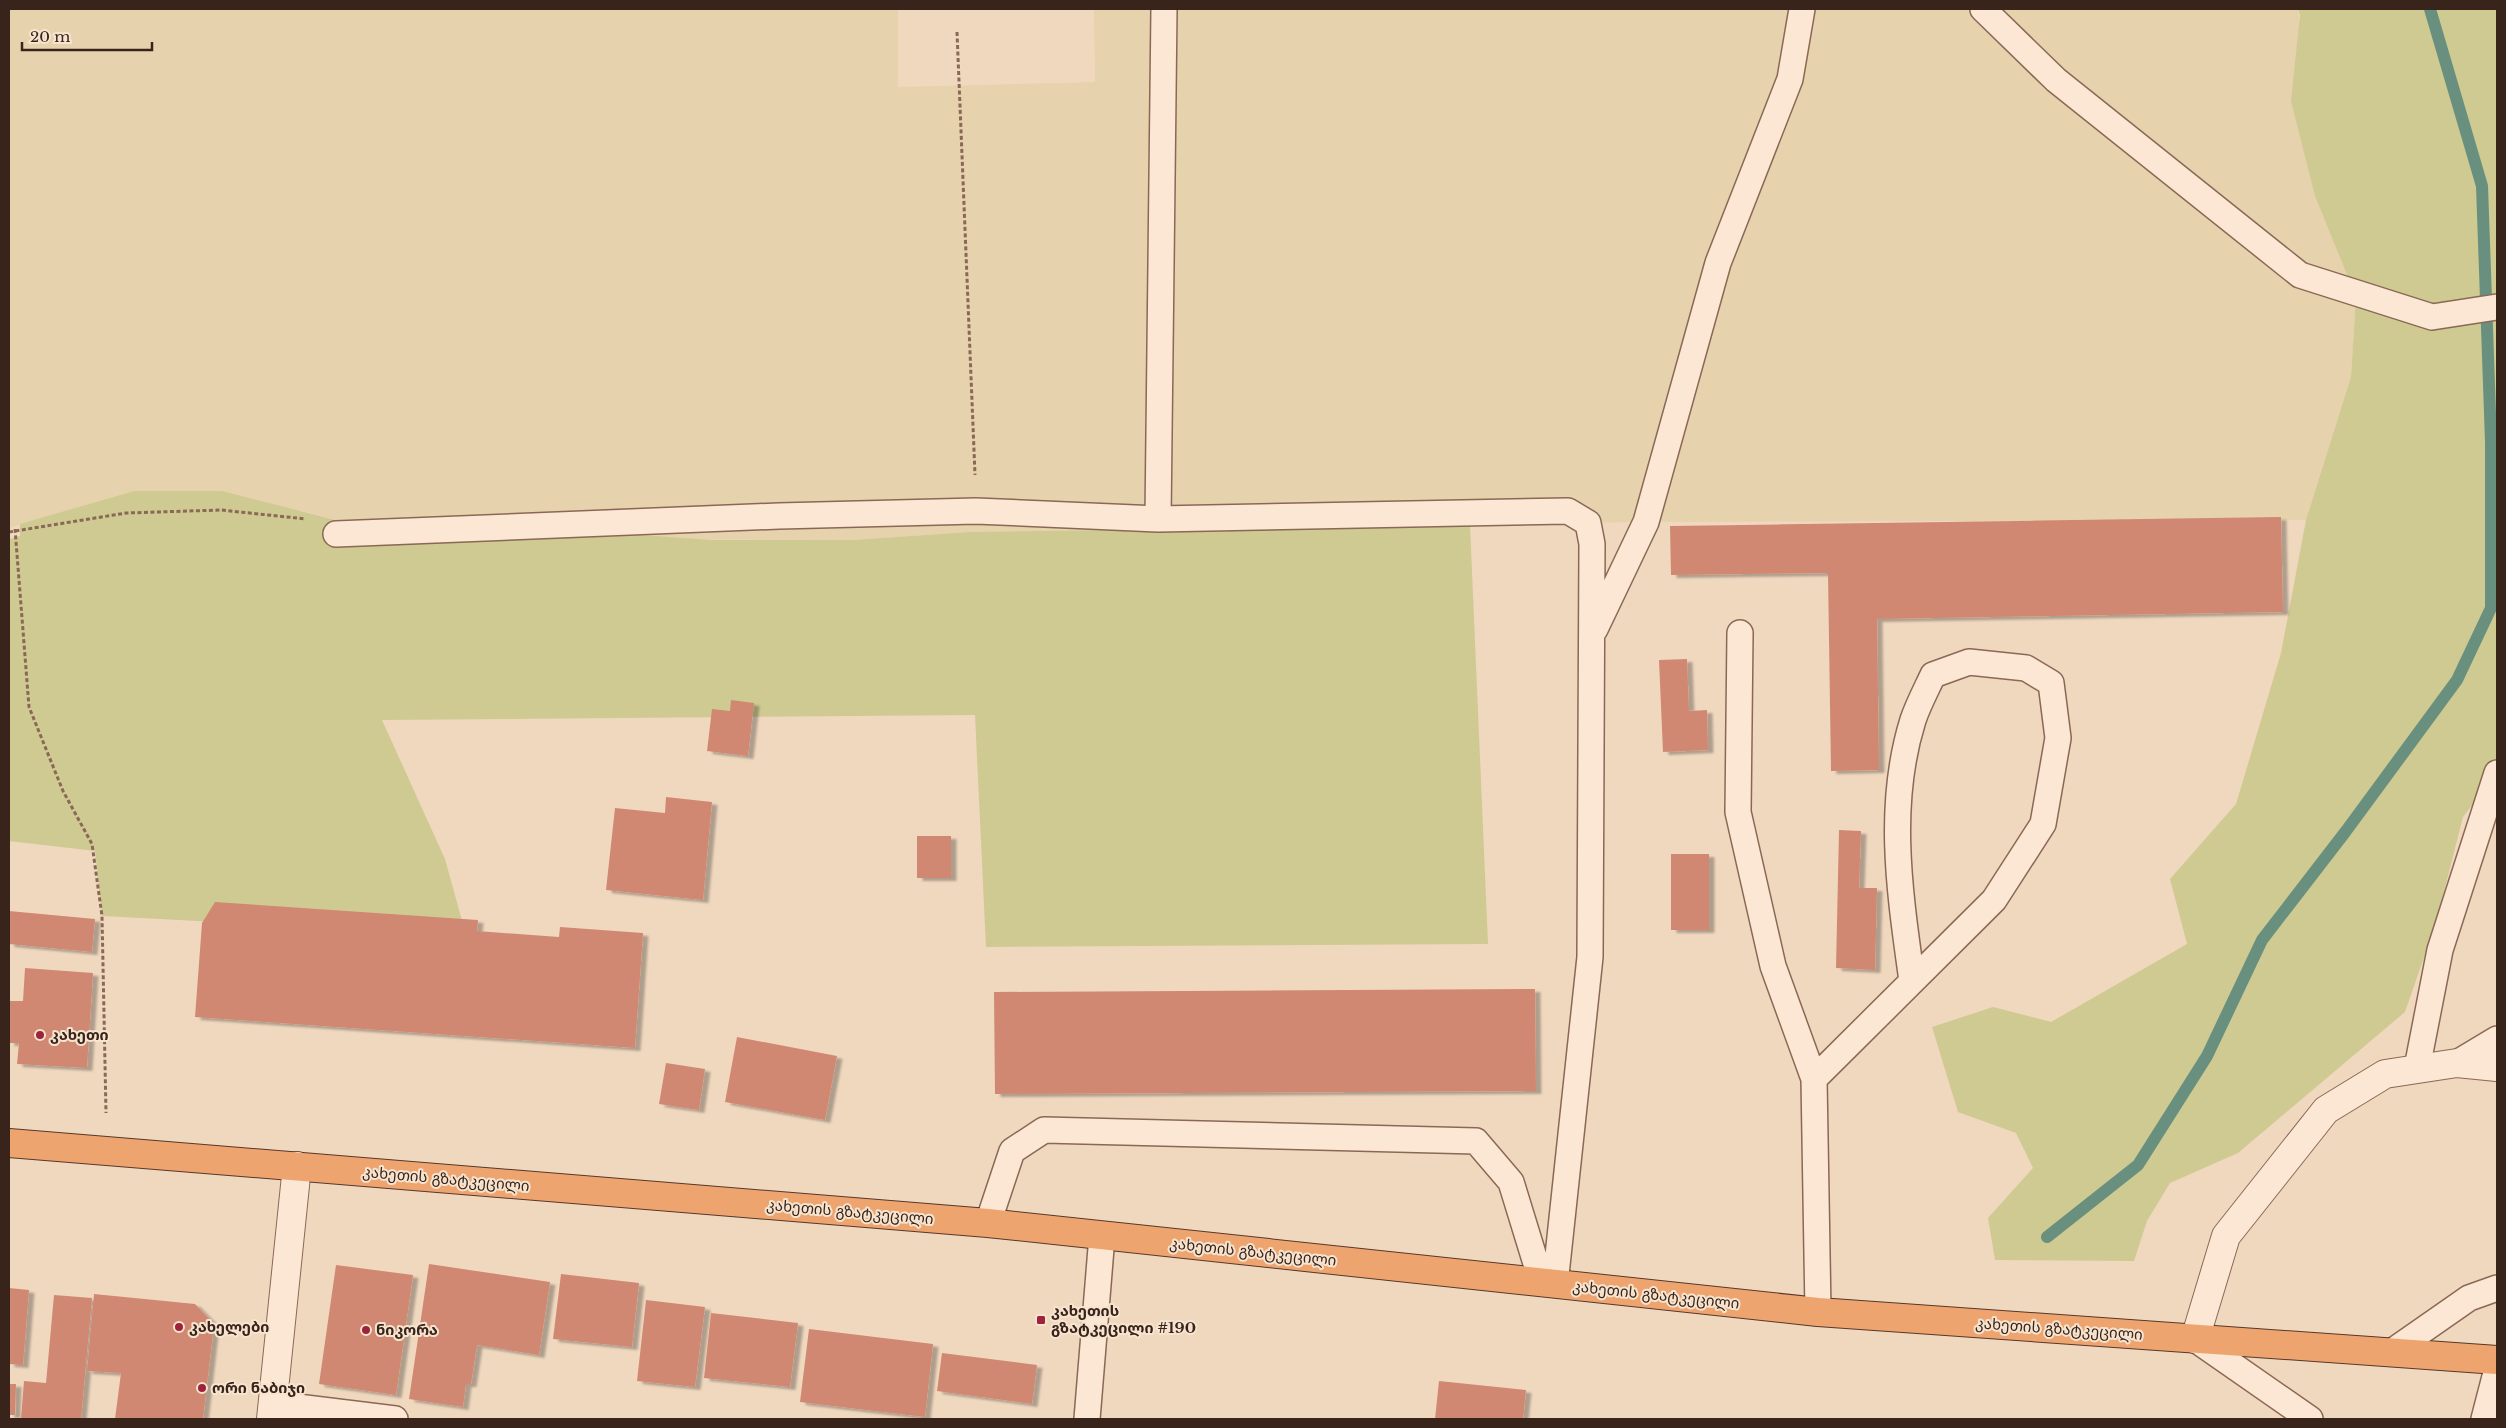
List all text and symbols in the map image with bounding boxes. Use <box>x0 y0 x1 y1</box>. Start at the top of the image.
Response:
scale bar <box>22 20 152 52</box>
text: 20 m <box>30 27 70 46</box>
place label: კახეთი <box>50 1025 109 1044</box>
marker: კახეთი <box>34 1029 46 1041</box>
street label: კახეთის გზატკეცილი <box>362 1162 530 1195</box>
street label: კახეთის გზატკეცილი <box>766 1195 934 1228</box>
street label: კახეთის გზატკეცილი <box>1169 1233 1337 1270</box>
street label: კახეთის გზატკეცილი <box>1572 1276 1740 1313</box>
place label: კახეთის გზატკეცილი #190 <box>1051 1301 1196 1337</box>
street label: კახეთის გზატკეცილი <box>1975 1313 2143 1344</box>
marker: კახეთის გზატკეცილი #190 <box>1035 1314 1047 1326</box>
place label: კახელები <box>189 1317 269 1336</box>
place label: ნიკორა <box>376 1320 438 1339</box>
marker: კახელები <box>173 1321 185 1333</box>
marker: ნიკორა <box>360 1324 372 1336</box>
place label: ორი ნაბიჯი <box>212 1378 305 1397</box>
marker: ორი ნაბიჯი <box>196 1382 208 1394</box>

